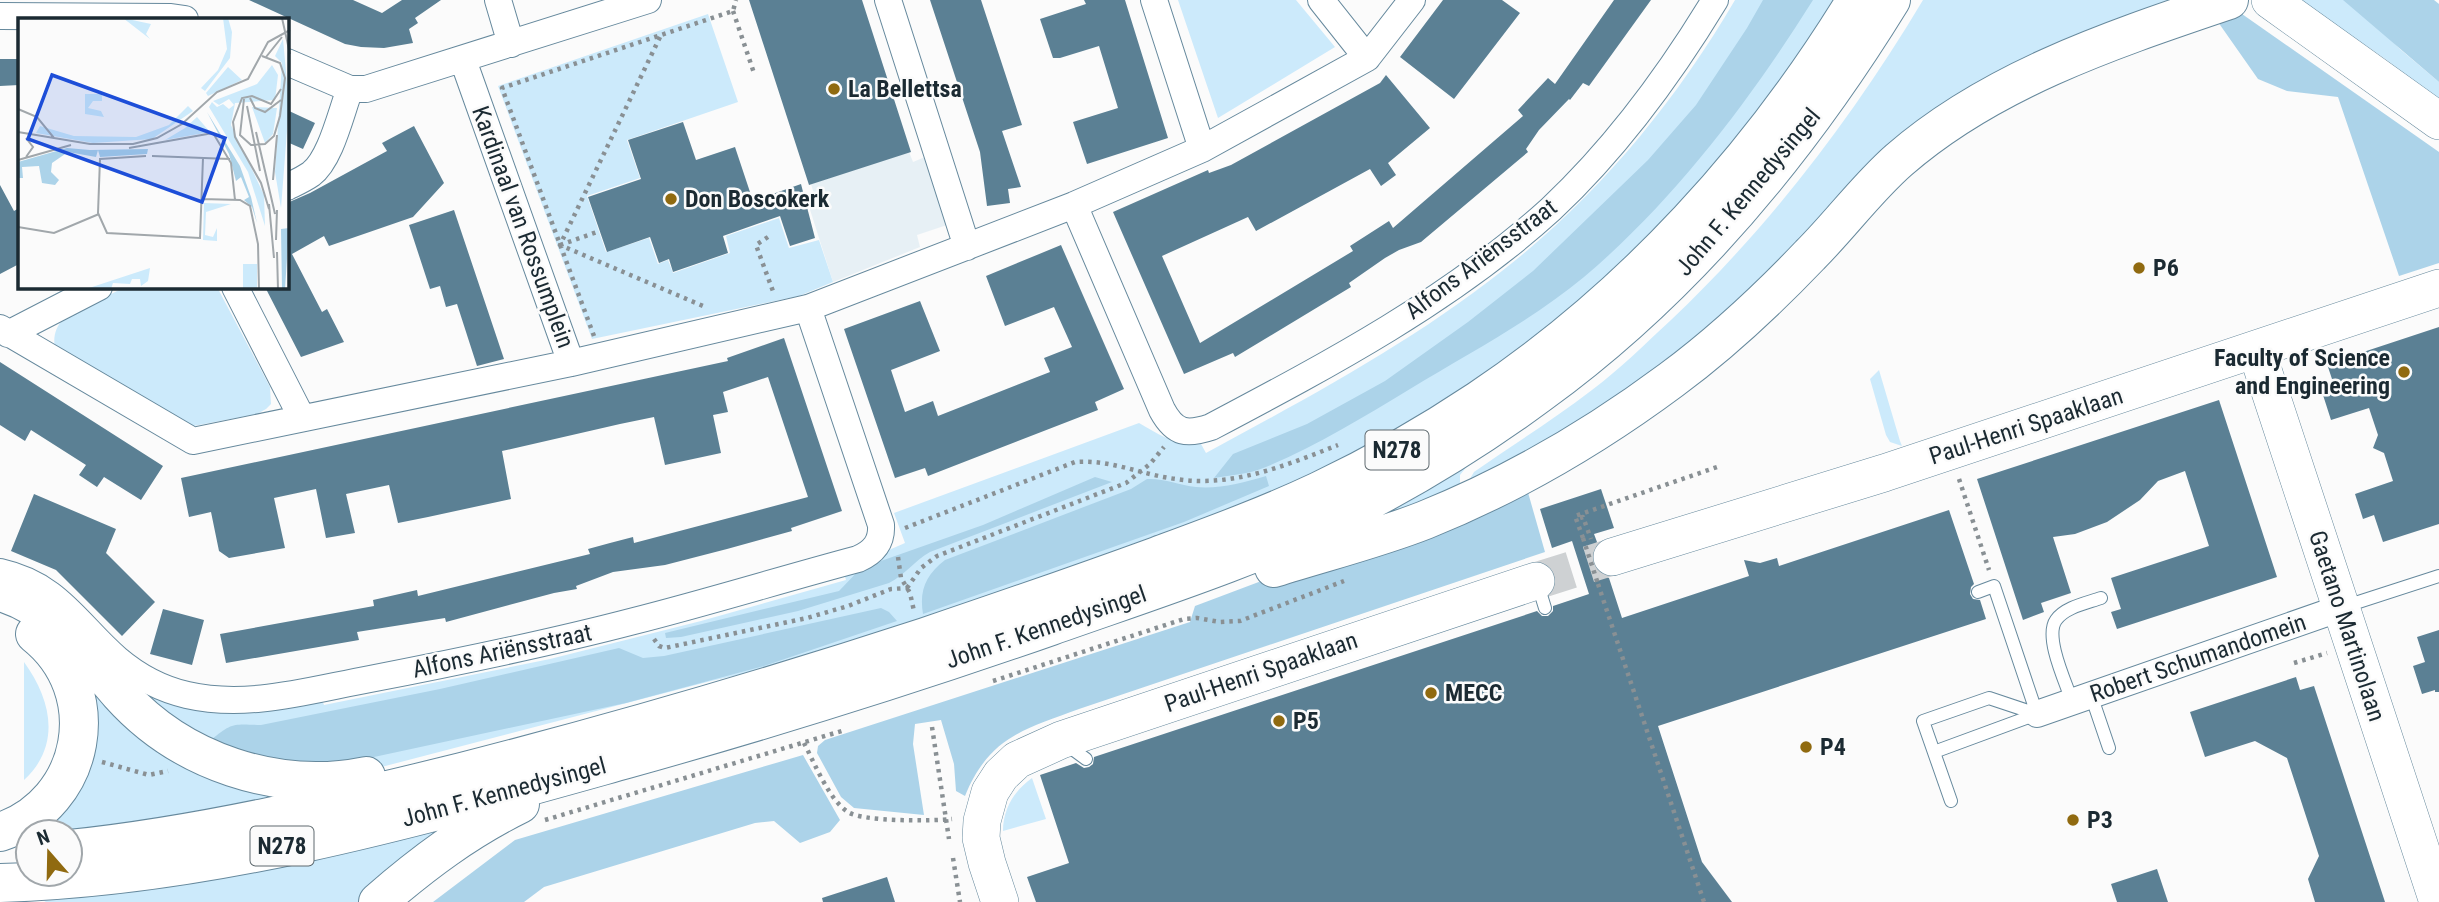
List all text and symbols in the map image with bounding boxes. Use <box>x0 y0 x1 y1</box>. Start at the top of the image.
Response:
inset map <box>18 18 289 289</box>
place label: La Bellettsa <box>848 75 962 103</box>
marker: La Bellettsa <box>826 81 842 97</box>
street label: Kardinaal van Rossumplein <box>466 102 580 352</box>
street label: John F. Kennedysingel <box>1670 103 1826 281</box>
place label: Don Boscokerk <box>685 185 830 213</box>
marker: Don Boscokerk <box>663 191 679 207</box>
street label: Alfons Ariënsstraat <box>1400 193 1562 325</box>
place label: P6 <box>2153 254 2179 282</box>
marker: P6 <box>2131 260 2147 276</box>
place label: Faculty of Science and Engineering <box>2214 344 2390 400</box>
marker: Faculty of Science and Engineering <box>2396 364 2412 380</box>
street label: Paul-Henri Spaaklaan <box>1926 381 2126 471</box>
road number: N278 <box>1366 431 1428 470</box>
street label: Gaetano Martinolaan <box>2303 527 2391 725</box>
street label: John F. Kennedysingel <box>942 580 1150 674</box>
street label: Robert Schumandomein <box>2086 608 2310 708</box>
street label: Alfons Ariënsstraat <box>410 618 594 684</box>
street label: Paul-Henri Spaaklaan <box>1161 626 1361 718</box>
place label: MECC <box>1445 679 1502 707</box>
marker: MECC <box>1423 685 1439 701</box>
place label: P5 <box>1293 707 1319 735</box>
marker: P5 <box>1271 713 1287 729</box>
place label: P4 <box>1820 733 1846 761</box>
marker: P4 <box>1798 739 1814 755</box>
street label: John F. Kennedysingel <box>399 751 609 833</box>
place label: P3 <box>2087 806 2113 834</box>
marker: P3 <box>2065 812 2081 828</box>
north arrow <box>14 818 84 888</box>
text: N <box>34 825 53 850</box>
road number: N278 <box>250 826 314 866</box>

